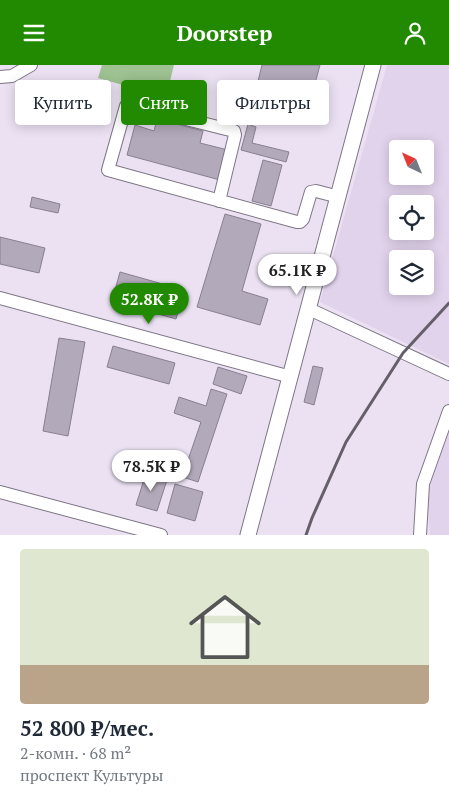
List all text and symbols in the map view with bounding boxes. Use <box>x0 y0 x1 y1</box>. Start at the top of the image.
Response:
text: Doorstep <box>177 18 272 47</box>
icon: menu <box>20 19 48 47</box>
icon: person <box>401 19 429 47</box>
chip: Купить <box>15 80 111 125</box>
chip: Снять <box>121 80 207 125</box>
chip: Фильтры <box>217 80 329 125</box>
north arrow <box>389 140 434 185</box>
map controls <box>389 140 434 295</box>
button: locate <box>389 195 434 240</box>
button: layers <box>389 250 434 295</box>
pin: 65.1K ₽ <box>251 253 343 296</box>
text: 65.1K ₽ <box>269 259 325 281</box>
pin: 52.8K ₽ <box>103 283 195 325</box>
text: 52.8K ₽ <box>121 288 177 310</box>
pin: 78.5K ₽ <box>105 449 197 492</box>
text: 78.5K ₽ <box>123 455 179 477</box>
icon: home <box>180 582 270 672</box>
text: 52 800 ₽/мес. <box>20 714 154 742</box>
text: 2-комн. · 68 m² <box>20 742 131 764</box>
text: проспект Культуры <box>20 764 163 786</box>

